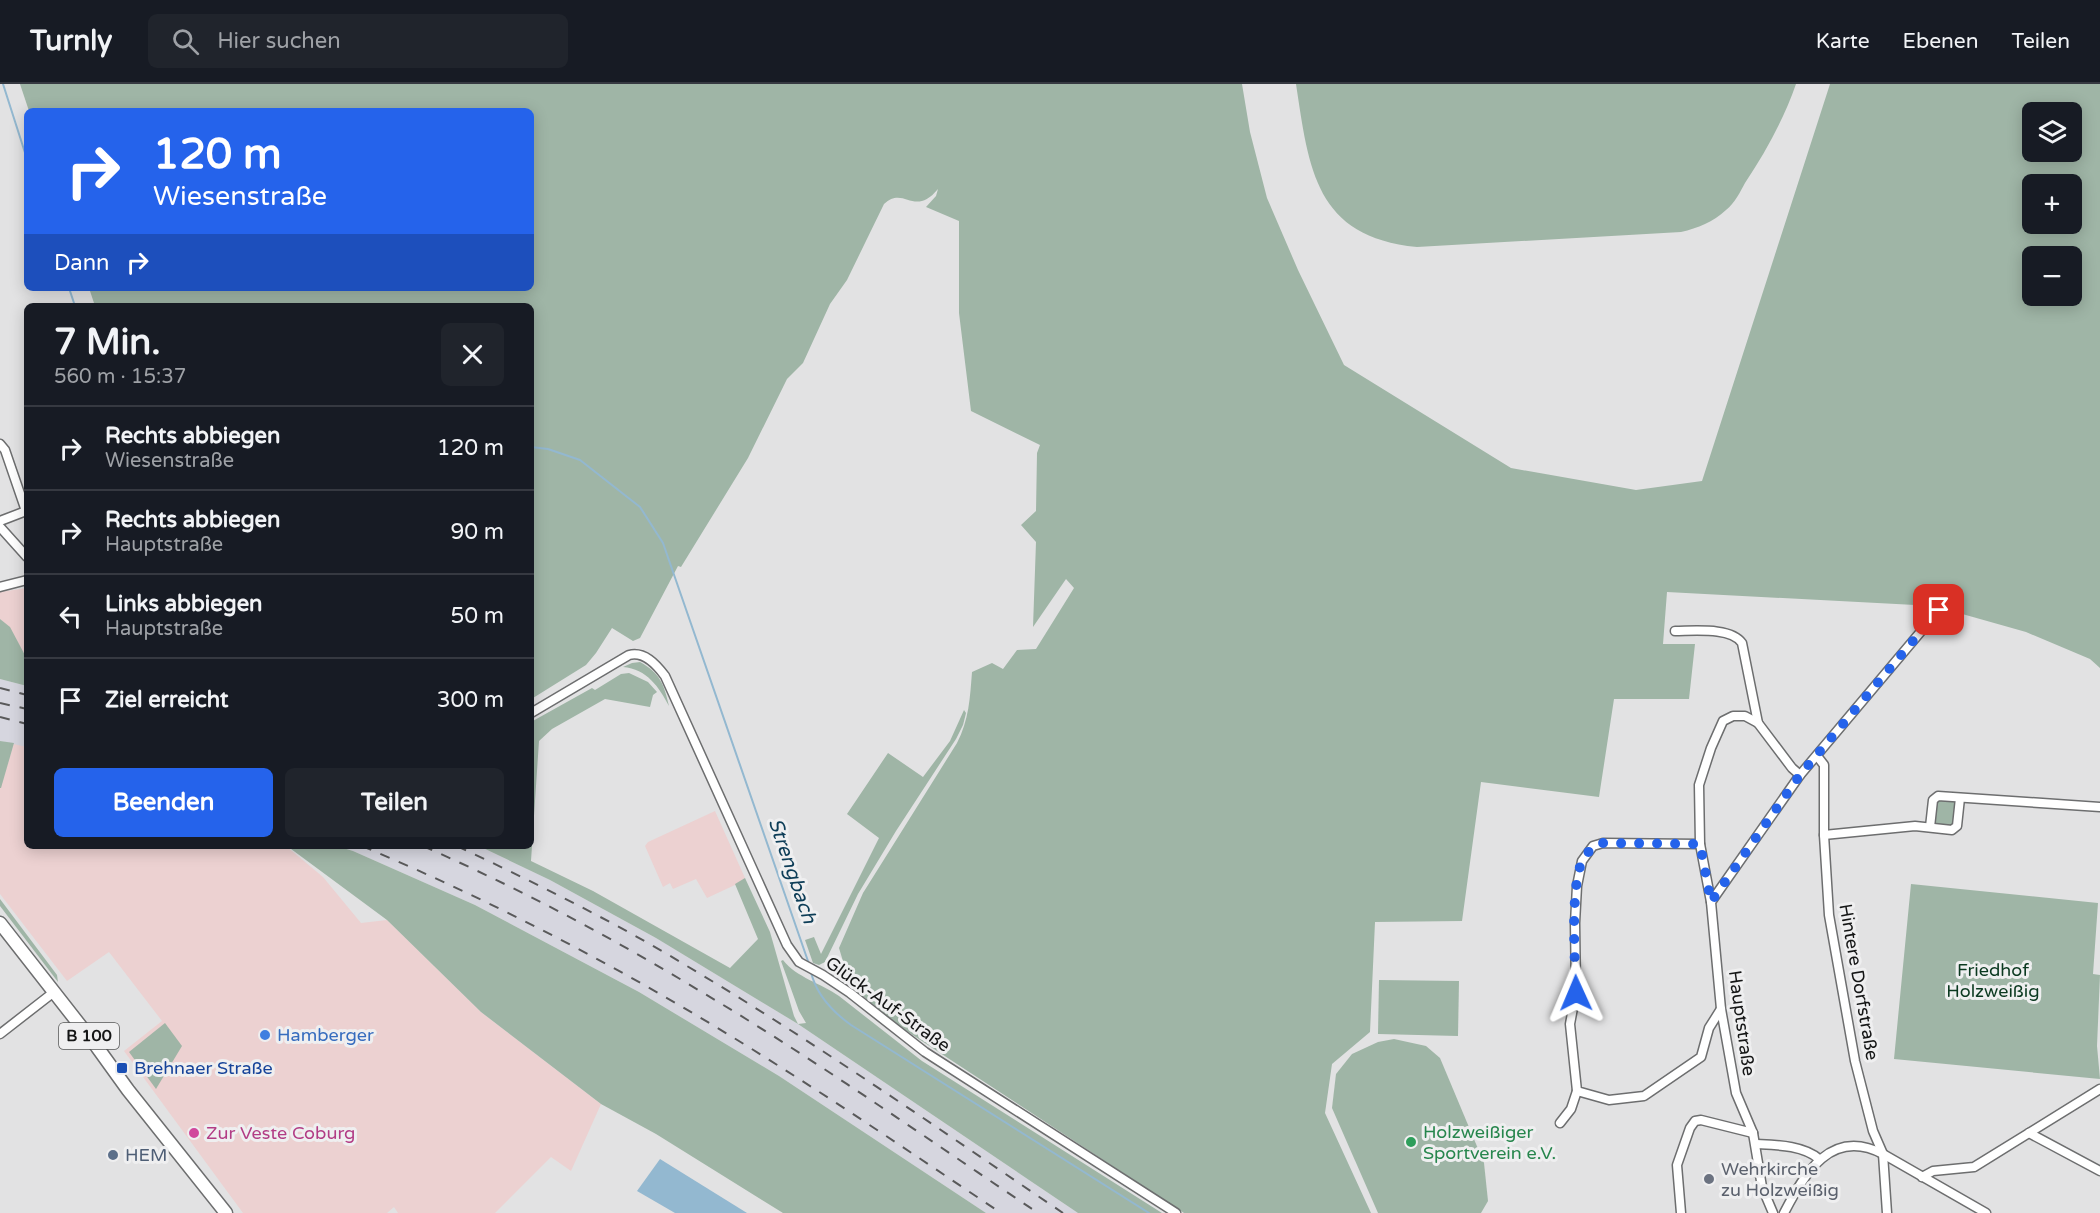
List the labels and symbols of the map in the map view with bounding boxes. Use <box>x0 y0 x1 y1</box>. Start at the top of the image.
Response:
pin <box>1913 584 1964 635</box>
water label: Strengbach <box>763 815 821 928</box>
street label: Hintere Dorfstraße <box>1834 902 1884 1062</box>
street label: Glück-Auf-Straße <box>821 951 955 1057</box>
park label: Friedhof Holzweißig <box>1946 959 2040 1002</box>
position arrow <box>1544 961 1608 1025</box>
street label: Hauptstraße <box>1724 969 1760 1077</box>
road number: B 100 <box>59 1023 119 1049</box>
place label: Hamberger <box>277 1024 374 1046</box>
marker: Hamberger <box>258 1028 272 1042</box>
place label: Brehnaer Straße <box>134 1057 273 1079</box>
marker: Brehnaer Straße <box>115 1061 129 1075</box>
place label: Holzweißiger Sportverein e.V. <box>1423 1121 1556 1164</box>
place label: Zur Veste Coburg <box>206 1122 355 1144</box>
marker: Zur Veste Coburg <box>187 1126 201 1140</box>
marker: Holzweißiger Sportverein e.V. <box>1404 1135 1418 1149</box>
place label: HEM <box>125 1144 167 1166</box>
marker: HEM <box>106 1148 120 1162</box>
place label: Wehrkirche zu Holzweißig <box>1721 1158 1839 1201</box>
marker: Wehrkirche zu Holzweißig <box>1702 1172 1716 1186</box>

